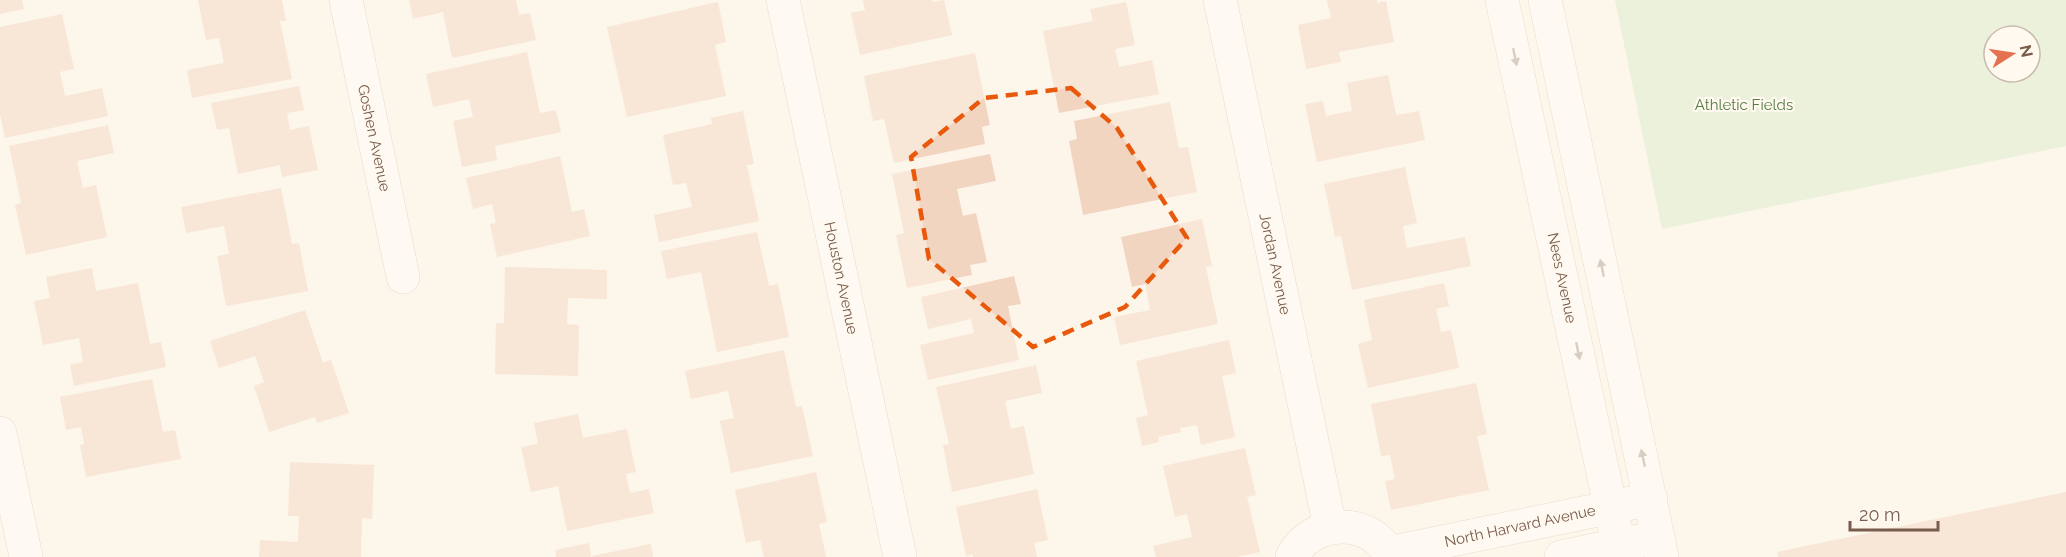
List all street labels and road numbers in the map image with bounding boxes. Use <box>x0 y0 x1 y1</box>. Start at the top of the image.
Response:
street label: Goshen Avenue <box>354 83 394 193</box>
street label: Jordan Avenue <box>1255 212 1295 317</box>
street label: Houston Avenue <box>820 220 862 336</box>
street label: Nees Avenue <box>1544 231 1580 325</box>
street label: North Harvard Avenue <box>1443 501 1597 551</box>

